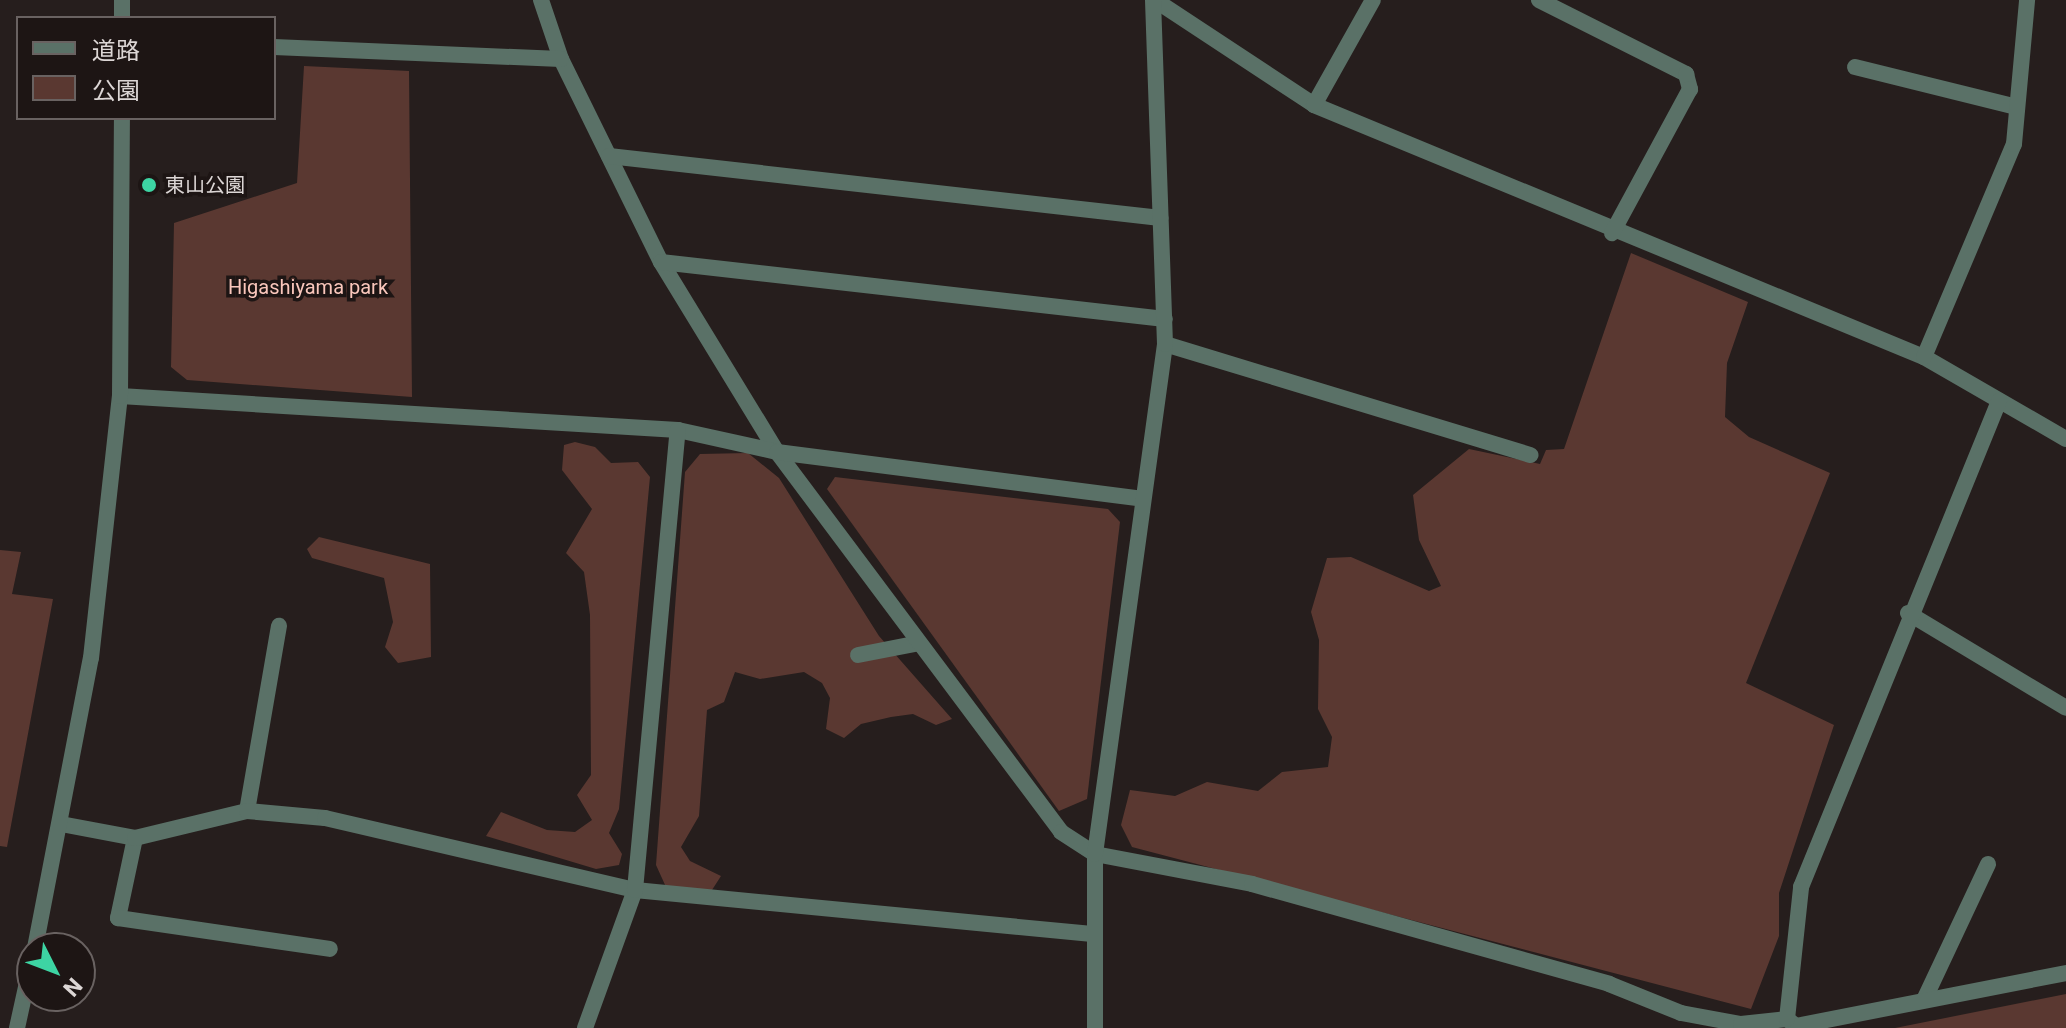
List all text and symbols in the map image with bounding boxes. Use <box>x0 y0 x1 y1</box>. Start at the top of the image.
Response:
legend <box>16 16 276 120</box>
text: 道路 <box>92 37 140 65</box>
text: 公園 <box>92 77 140 105</box>
place label: 東山公園 <box>165 173 245 197</box>
marker: 東山公園 <box>140 176 158 194</box>
park label: Higashiyama park <box>228 275 388 299</box>
north arrow <box>16 932 96 1012</box>
text: N <box>58 973 87 1001</box>

